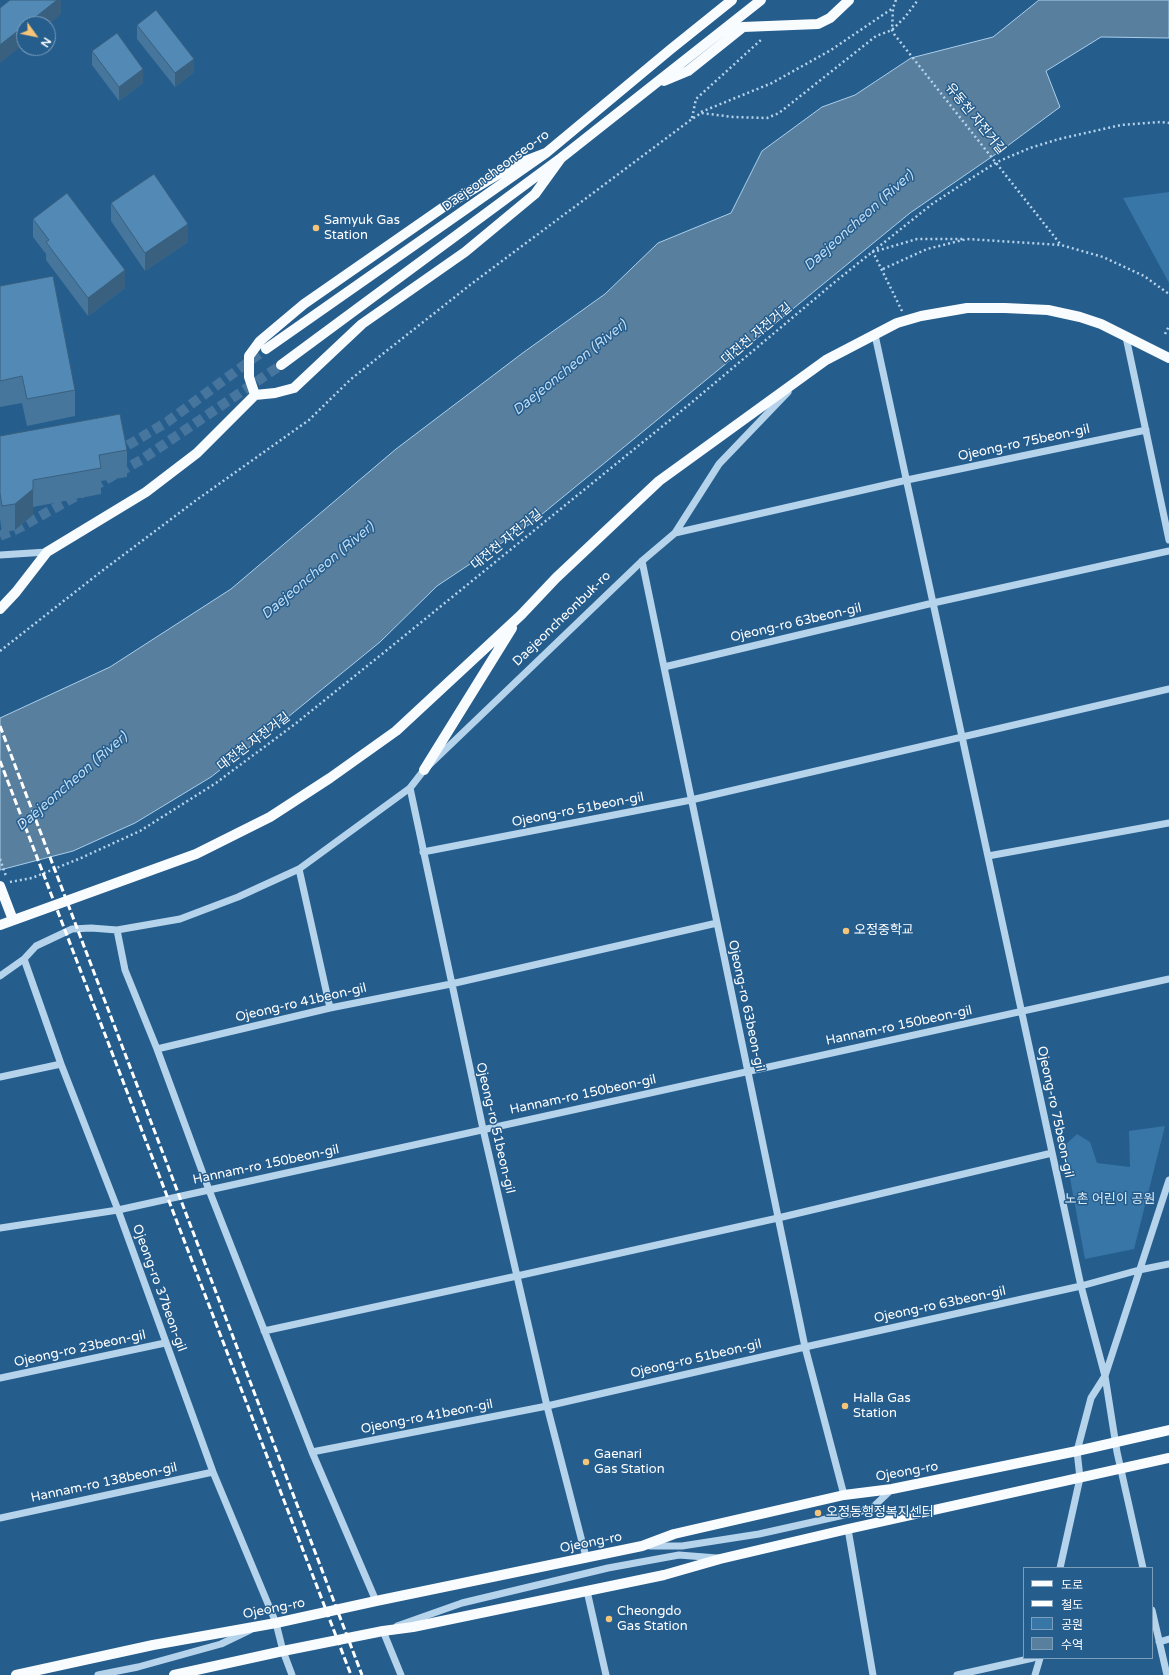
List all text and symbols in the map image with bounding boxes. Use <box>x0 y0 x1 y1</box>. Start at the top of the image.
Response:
north arrow <box>16 16 56 56</box>
text: N <box>38 35 54 50</box>
street label: 유동천 자전거길 <box>942 80 1008 158</box>
street label: Daejeoncheonseo-ro <box>440 127 552 215</box>
water label: Daejeoncheon (River) <box>801 167 917 275</box>
place label: Samyuk Gas Station <box>324 213 400 244</box>
marker: Samyuk Gas Station <box>311 223 321 233</box>
street label: 대전천 자전거길 <box>719 300 795 368</box>
water label: Daejeoncheon (River) <box>510 317 630 419</box>
street label: Ojeong-ro 75beon-gil <box>957 421 1091 465</box>
street label: 대전천 자전거길 <box>468 507 546 573</box>
water label: Daejeoncheon (River) <box>258 519 378 623</box>
street label: Daejeoncheonbuk-ro <box>510 568 614 670</box>
street label: Ojeong-ro 63beon-gil <box>729 600 863 646</box>
street label: 대전천 자전거길 <box>215 710 293 774</box>
water label: Daejeoncheon (River) <box>13 729 131 835</box>
street label: Ojeong-ro 51beon-gil <box>511 790 645 830</box>
place label: 오정중학교 <box>854 923 914 939</box>
marker: 오정중학교 <box>841 926 851 936</box>
street label: Ojeong-ro 63beon-gil <box>724 939 768 1073</box>
street label: Ojeong-ro 41beon-gil <box>234 980 368 1026</box>
street label: Hannam-ro 150beon-gil <box>824 1003 974 1049</box>
street label: Ojeong-ro 75beon-gil <box>1033 1045 1077 1179</box>
street label: Ojeong-ro 51beon-gil <box>472 1061 518 1195</box>
street label: Hannam-ro 150beon-gil <box>508 1072 658 1118</box>
street label: Hannam-ro 150beon-gil <box>191 1142 341 1188</box>
park label: 노촌 어린이 공원 <box>1065 1192 1155 1208</box>
street label: Ojeong-ro 37beon-gil <box>129 1222 189 1354</box>
street label: Ojeong-ro 63beon-gil <box>873 1283 1007 1327</box>
street label: Ojeong-ro 23beon-gil <box>13 1327 147 1371</box>
street label: Ojeong-ro 51beon-gil <box>629 1336 763 1382</box>
place label: Halla Gas Station <box>853 1391 911 1422</box>
street label: Ojeong-ro 41beon-gil <box>360 1397 494 1437</box>
marker: Halla Gas Station <box>840 1401 850 1411</box>
place label: Gaenari Gas Station <box>594 1447 665 1478</box>
marker: Gaenari Gas Station <box>581 1457 591 1467</box>
street label: Ojeong-ro <box>875 1459 939 1485</box>
street label: Hannam-ro 138beon-gil <box>29 1460 179 1506</box>
place label: 오정동행정복지센터 <box>826 1505 934 1521</box>
marker: 오정동행정복지센터 <box>813 1508 823 1518</box>
street label: Ojeong-ro <box>559 1529 623 1557</box>
legend <box>1023 1567 1153 1659</box>
text: 도로 <box>1061 1578 1083 1592</box>
street label: Ojeong-ro <box>242 1595 306 1623</box>
text: 철도 <box>1061 1598 1083 1612</box>
place label: Cheongdo Gas Station <box>617 1604 688 1635</box>
marker: Cheongdo Gas Station <box>604 1614 614 1624</box>
text: 공원 <box>1061 1618 1083 1632</box>
text: 수역 <box>1061 1638 1083 1652</box>

